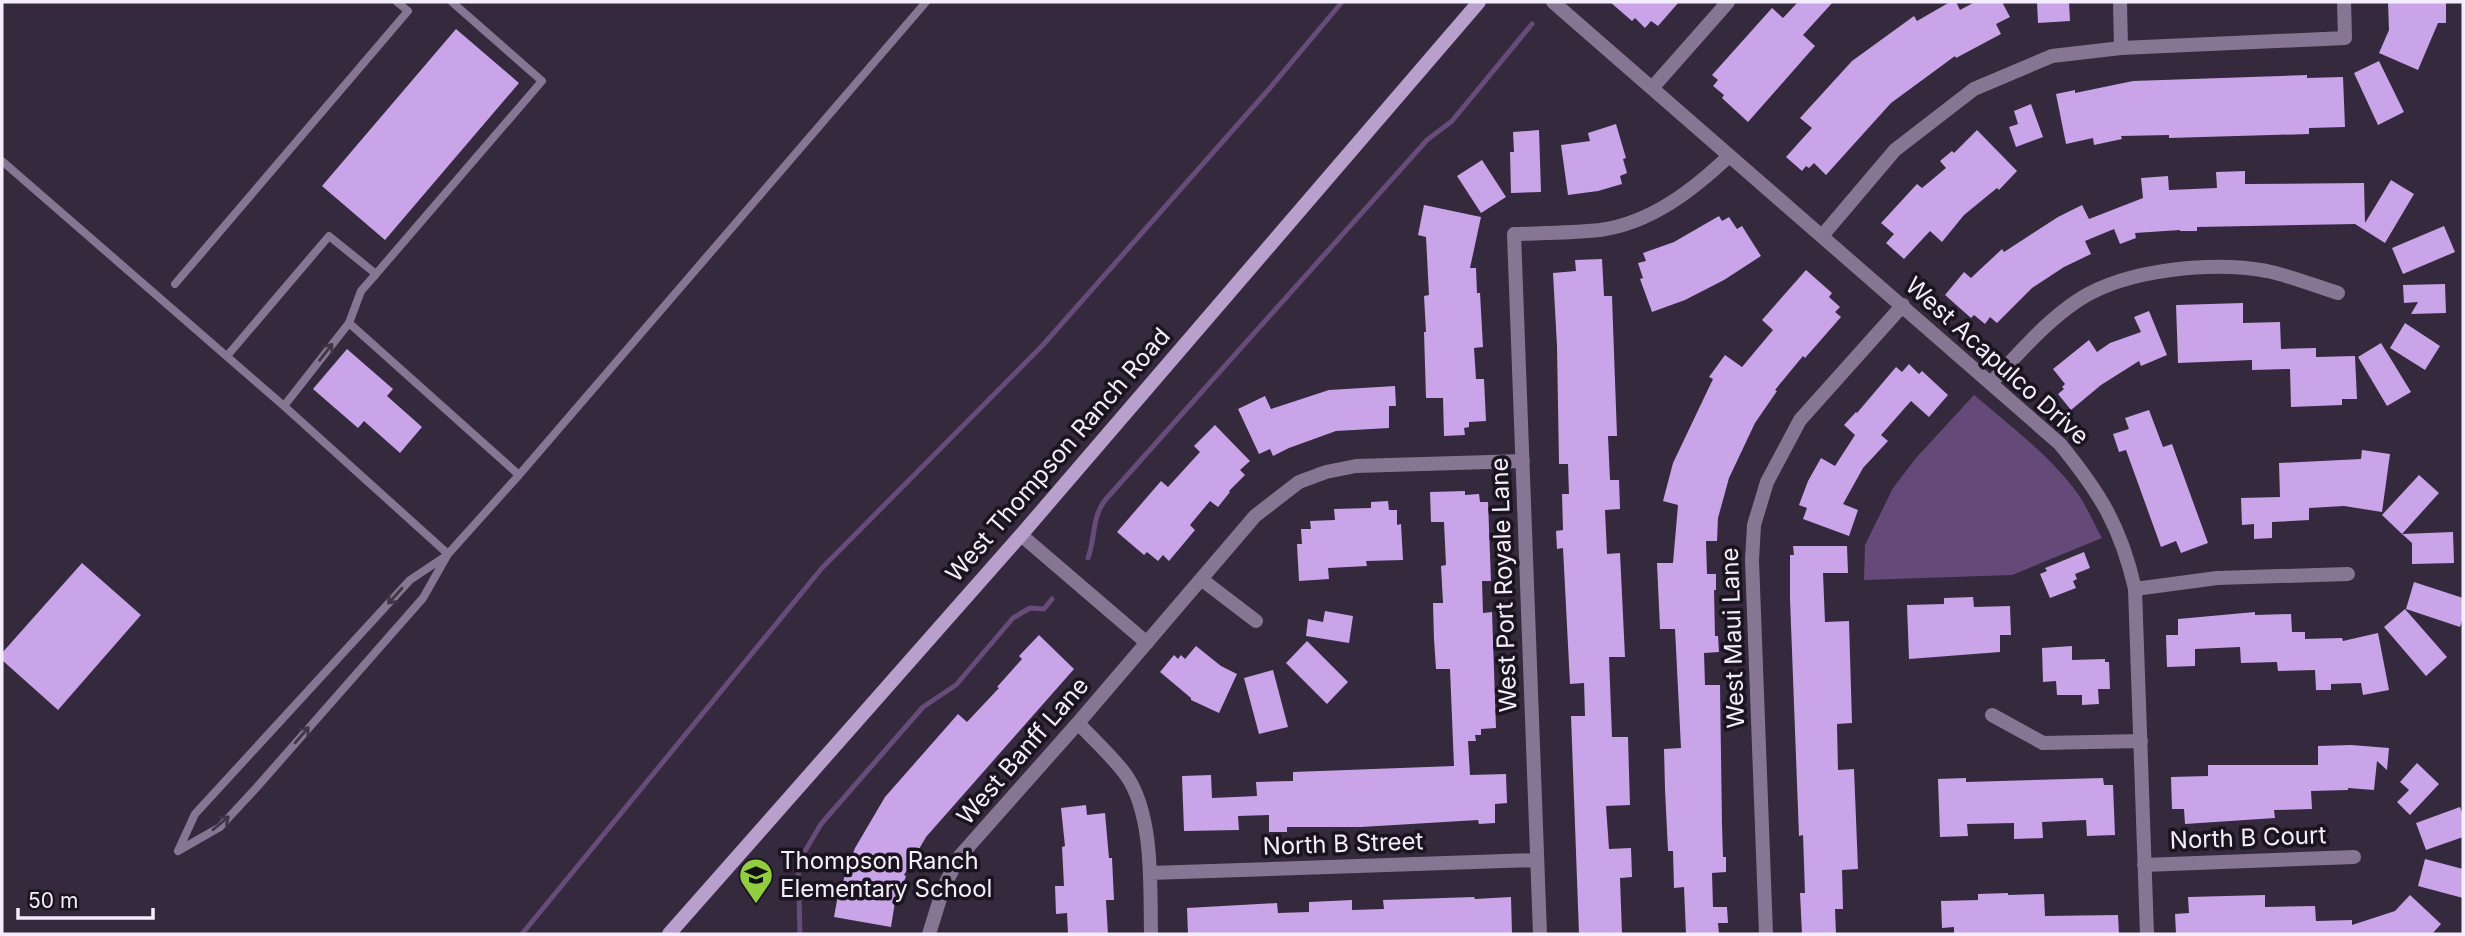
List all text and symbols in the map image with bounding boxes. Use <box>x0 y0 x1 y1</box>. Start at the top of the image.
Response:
street label: West Acapulco Drive <box>1900 271 2095 451</box>
street label: West Thompson Ranch Road <box>939 322 1176 588</box>
one-way arrow <box>318 343 333 362</box>
street label: West Port Royale Lane <box>1485 457 1522 713</box>
street label: West Maui Lane <box>1715 547 1750 729</box>
one-way arrow <box>387 587 403 605</box>
street label: West Banff Lane <box>951 671 1095 830</box>
one-way arrow <box>294 727 310 745</box>
one-way arrow <box>212 816 230 832</box>
street label: North B Court <box>2169 820 2327 855</box>
street label: North B Street <box>1262 826 1424 861</box>
place label: Thompson Ranch Elementary School <box>780 846 992 903</box>
school or university icon: Thompson Ranch Elementary School <box>737 856 775 905</box>
scale bar <box>18 876 152 920</box>
text: 50 m <box>28 888 78 913</box>

